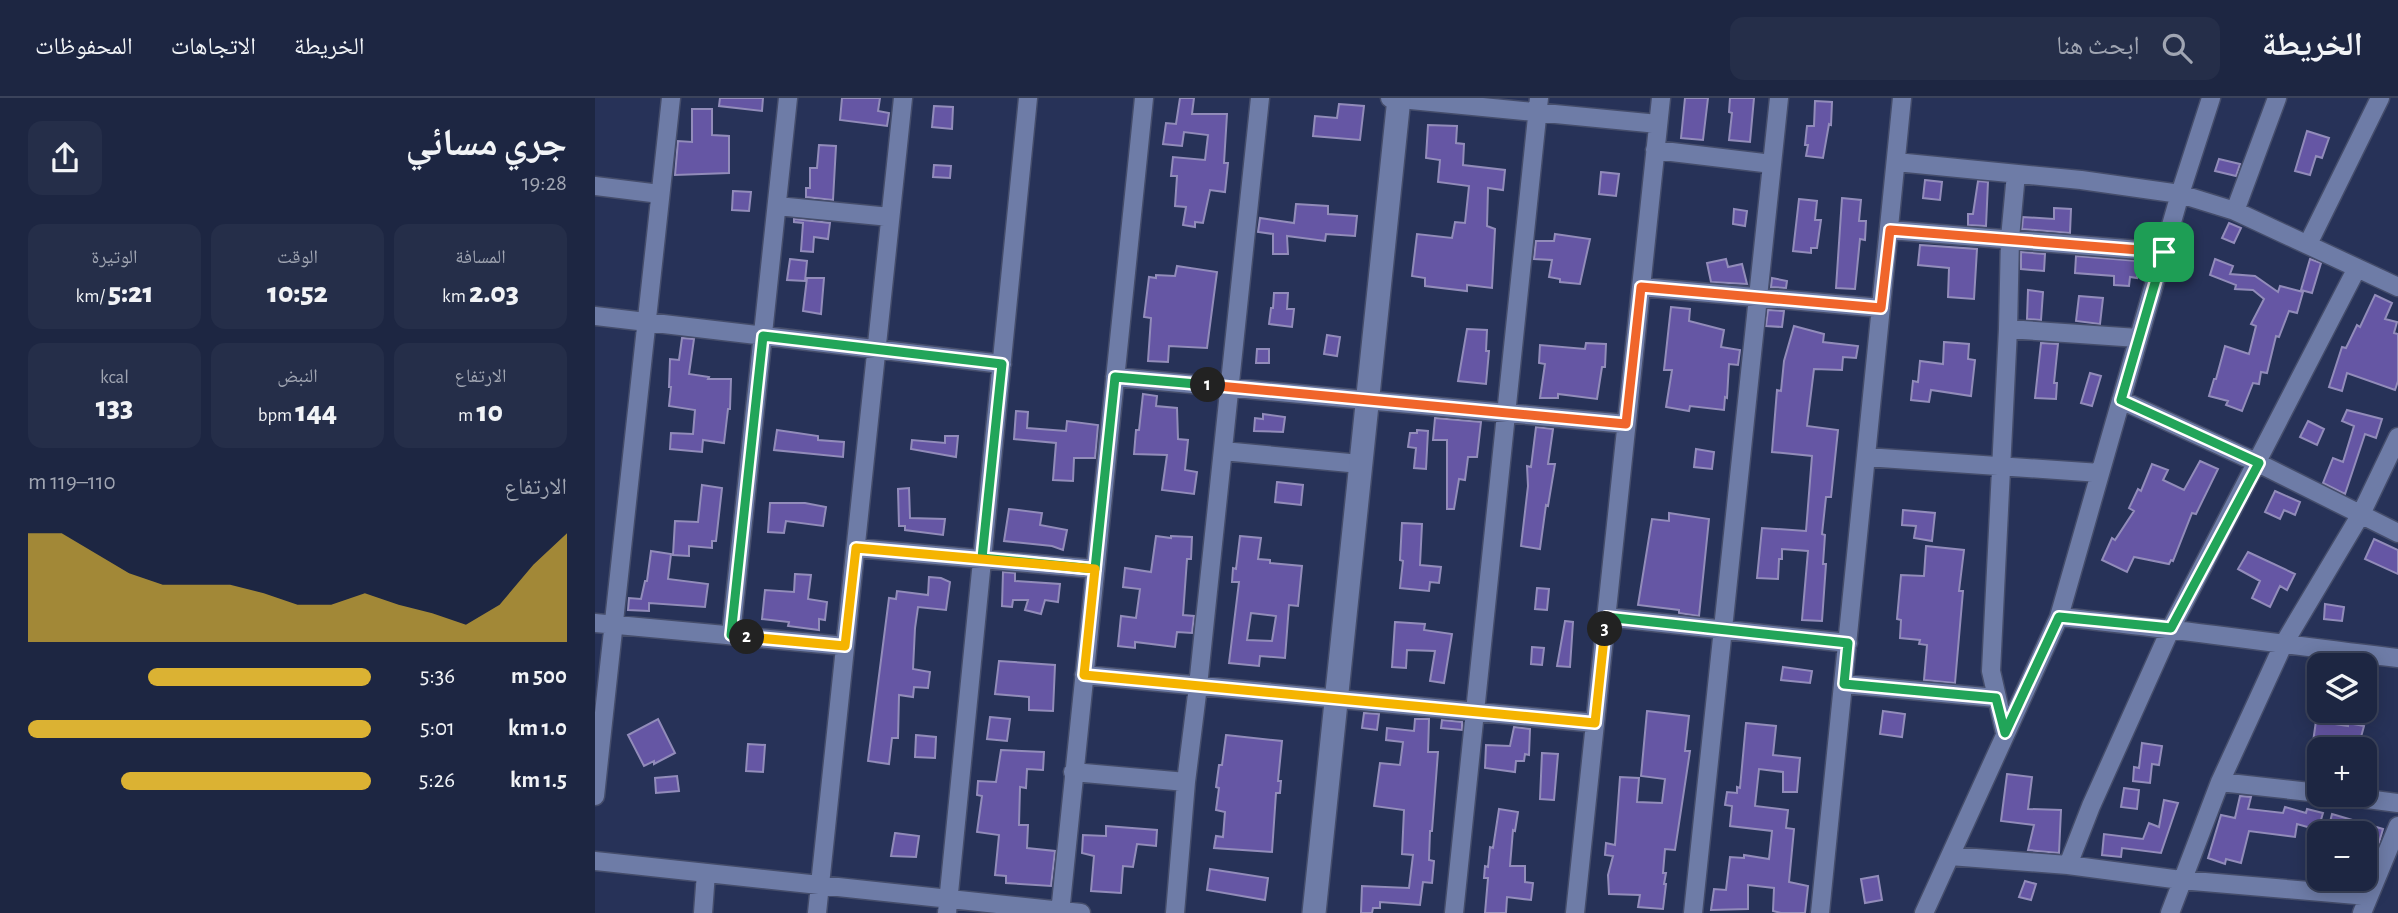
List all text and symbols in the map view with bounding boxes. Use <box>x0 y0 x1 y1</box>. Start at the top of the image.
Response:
search box <box>1730 17 2220 80</box>
icon: search <box>2158 29 2196 67</box>
text: الخريطة <box>2262 29 2363 62</box>
text: ابحث هنا <box>2056 33 2140 59</box>
text: المحفوظات <box>35 35 133 59</box>
text: الاتجاهات <box>171 35 256 59</box>
text: الخريطة <box>294 35 365 59</box>
button: share <box>28 121 102 195</box>
text: جري مسائي <box>406 125 567 163</box>
text: 19:28 <box>522 172 567 195</box>
pin <box>2134 222 2194 282</box>
icon: arrive <box>2145 233 2183 271</box>
text: الوتيرة <box>91 248 138 267</box>
text: الوقت <box>277 248 318 267</box>
text: المسافة <box>455 248 506 267</box>
text: 5:21 <box>108 278 153 308</box>
text: 10:52 <box>267 278 328 308</box>
text: 2.03 <box>469 278 519 308</box>
text: /km <box>76 287 108 306</box>
text: km <box>442 287 469 306</box>
text: النبض <box>277 367 318 386</box>
text: الارتفاع <box>455 367 506 386</box>
text: kcal <box>100 368 129 387</box>
pin: 1 <box>1191 368 1225 402</box>
text: 1 <box>1204 375 1211 394</box>
text: 133 <box>96 392 133 422</box>
text: 144 <box>295 397 337 427</box>
text: 10 <box>476 397 503 427</box>
text: bpm <box>258 406 295 425</box>
text: m <box>458 406 476 425</box>
text: 110–119 m <box>28 471 116 494</box>
text: الارتفاع <box>504 476 567 499</box>
pin: 3 <box>1587 612 1623 646</box>
text: 3 <box>1600 619 1609 638</box>
pin: 2 <box>729 620 765 654</box>
text: 2 <box>742 627 751 646</box>
map controls <box>2307 653 2377 891</box>
button: layers <box>2307 653 2377 723</box>
text: 5:36 <box>420 665 455 688</box>
text: 500 m <box>511 665 567 688</box>
text: 5:01 <box>420 717 455 740</box>
text: 1.0 km <box>508 717 567 740</box>
button: + <box>2307 737 2377 807</box>
text: 5:26 <box>419 769 455 792</box>
text: 1.5 km <box>510 769 567 792</box>
button: − <box>2307 821 2377 891</box>

